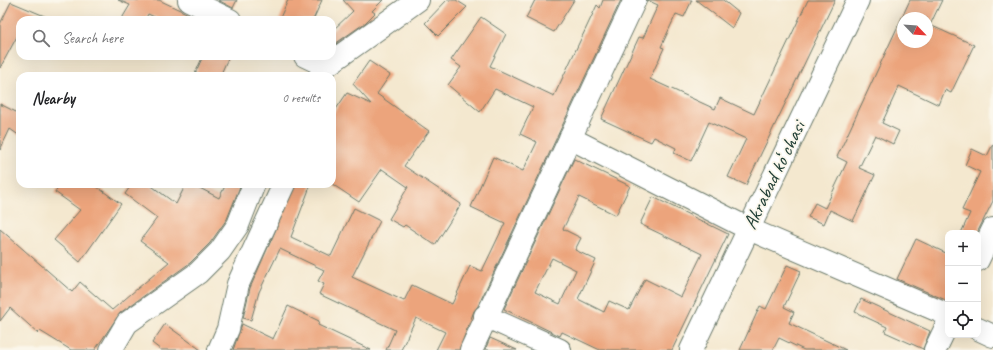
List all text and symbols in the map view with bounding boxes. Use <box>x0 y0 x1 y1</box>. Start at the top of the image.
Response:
north arrow <box>897 12 933 48</box>
search box <box>16 16 336 60</box>
icon: search <box>30 27 52 49</box>
text: Search here <box>62 29 123 48</box>
text: Nearby <box>32 88 75 109</box>
text: 0 results <box>282 90 320 106</box>
street label: Akrabad koʻchasi <box>737 115 812 233</box>
map controls <box>945 230 981 338</box>
button: + <box>945 230 981 266</box>
button: − <box>945 266 981 302</box>
button: locate <box>945 302 981 338</box>

